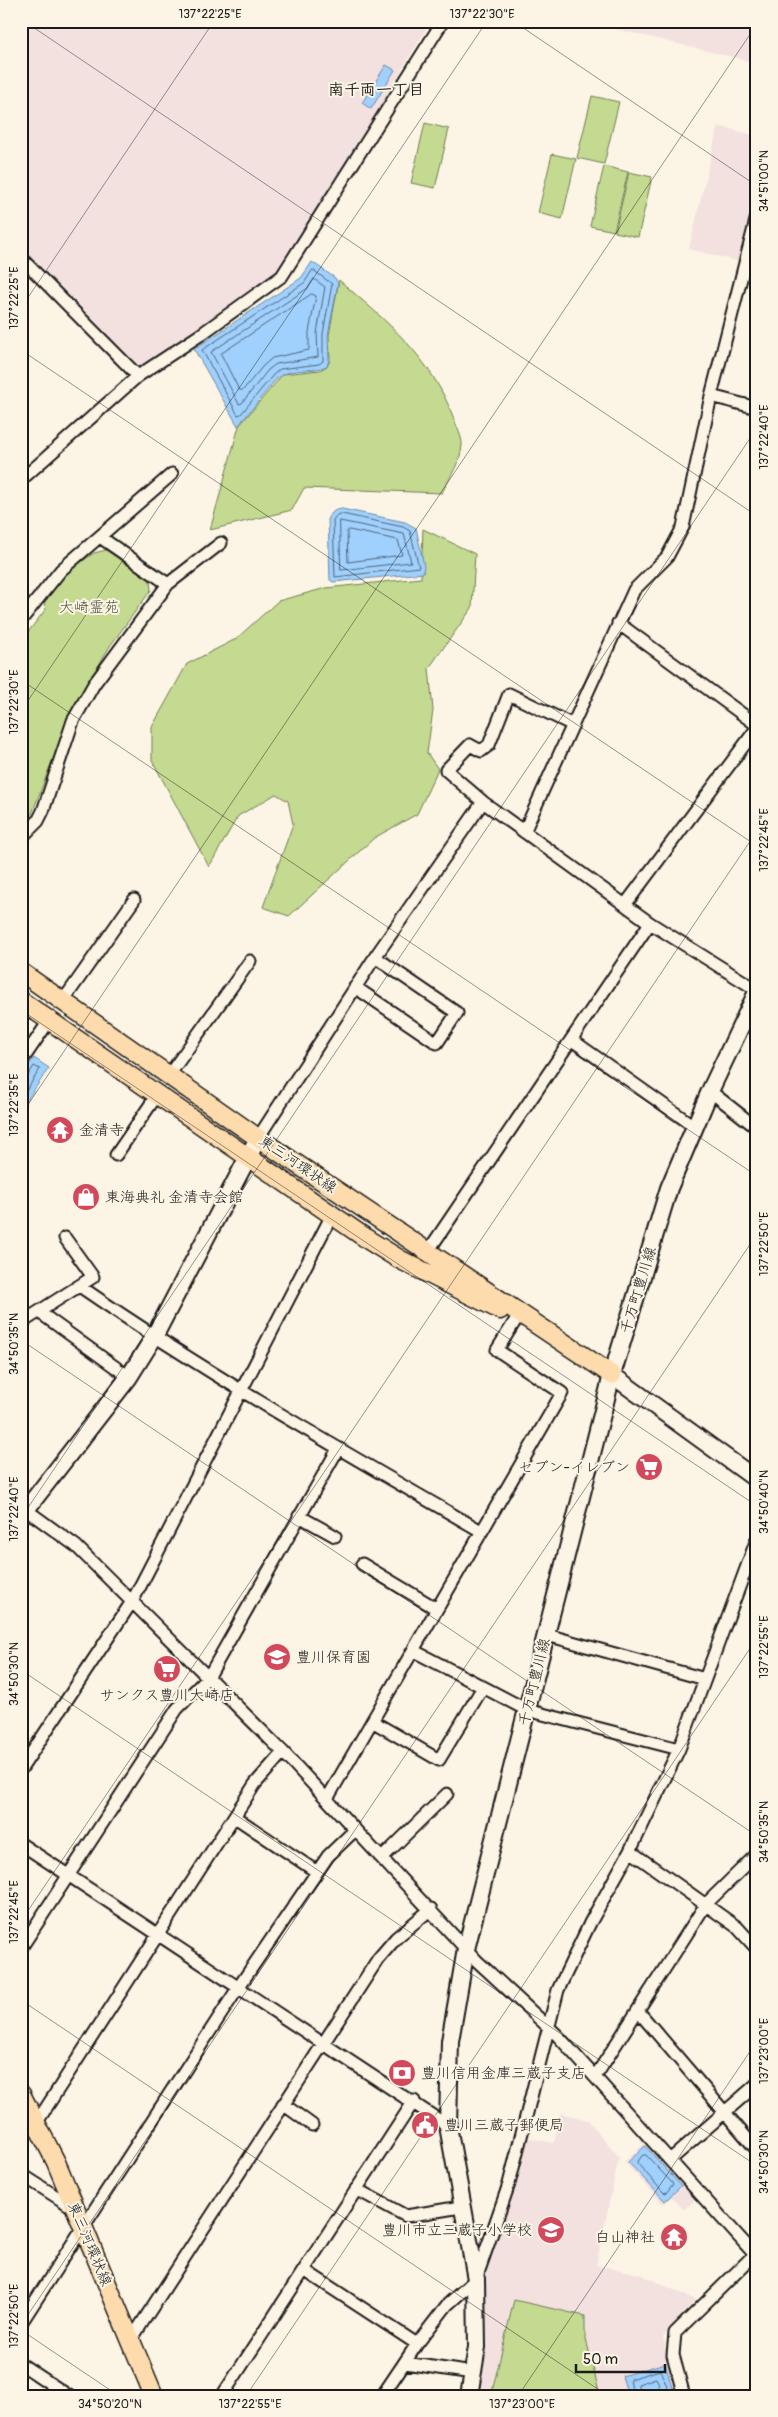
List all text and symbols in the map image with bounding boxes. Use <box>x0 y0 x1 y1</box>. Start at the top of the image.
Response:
text: 137°22'25"E <box>178 7 242 22</box>
text: 137°22'30"E <box>450 7 514 22</box>
district label: 南千両一丁目 <box>328 80 424 100</box>
text: 34°51'00"N <box>757 150 772 212</box>
text: 137°22'25"E <box>7 266 22 330</box>
text: 137°22'40"E <box>757 404 772 470</box>
park label: 大崎霊苑 <box>59 598 119 617</box>
text: 137°22'30"E <box>7 670 22 734</box>
text: 137°22'45"E <box>757 808 772 872</box>
text: 137°22'35"E <box>7 1073 22 1137</box>
temple icon: 金清寺 <box>45 1115 75 1145</box>
place label: 金清寺 <box>79 1121 124 1140</box>
street label: 東三河環状線 <box>255 1131 340 1197</box>
shop icon: 東海典礼 金清寺会館 <box>71 1182 101 1212</box>
place label: 東海典礼 金清寺会館 <box>105 1188 243 1207</box>
text: 137°22'50"E <box>757 1212 772 1276</box>
street label: 千万町豊川線 <box>616 1244 661 1336</box>
text: 34°50'35"N <box>7 1313 22 1375</box>
supermarket icon: セブン-イレブン <box>634 1452 664 1482</box>
place label: セブン-イレブン <box>519 1458 630 1477</box>
text: 34°50'40"N <box>757 1470 772 1534</box>
text: 137°22'40"E <box>7 1476 22 1542</box>
text: 137°22'55"E <box>757 1616 772 1678</box>
street label: 千万町豊川線 <box>514 1636 555 1728</box>
text: 34°50'30"N <box>7 1642 22 1706</box>
school or university icon: 豊川保育園 <box>262 1642 292 1672</box>
place label: 豊川保育園 <box>296 1648 371 1667</box>
supermarket icon: サンクス豊川大崎店 <box>152 1654 182 1684</box>
place label: サンクス豊川大崎店 <box>100 1686 234 1705</box>
text: 34°50'35"N <box>757 1801 772 1863</box>
text: 137°22'45"E <box>7 1880 22 1944</box>
text: 137°23'00"E <box>757 2018 772 2084</box>
bank icon: 豊川信用金庫三蔵子支店 <box>387 2058 417 2088</box>
place label: 豊川信用金庫三蔵子支店 <box>421 2064 586 2083</box>
public building icon: 豊川三蔵子郵便局 <box>410 2110 440 2140</box>
place label: 豊川三蔵子郵便局 <box>444 2116 564 2135</box>
text: 34°50'30"N <box>757 2130 772 2194</box>
street label: 東三河環状線 <box>63 2199 116 2289</box>
school or university icon: 豊川市立三蔵子小学校 <box>536 2215 566 2245</box>
place label: 豊川市立三蔵子小学校 <box>382 2221 532 2240</box>
temple icon: 白山神社 <box>659 2222 689 2252</box>
place label: 白山神社 <box>595 2228 655 2247</box>
text: 137°22'50"E <box>7 2284 22 2348</box>
scale bar <box>576 2342 664 2374</box>
text: 50 m <box>583 2350 618 2369</box>
text: 34°50'20"N <box>78 2397 142 2412</box>
text: 137°22'55"E <box>219 2397 281 2412</box>
text: 137°23'00"E <box>489 2397 555 2412</box>

